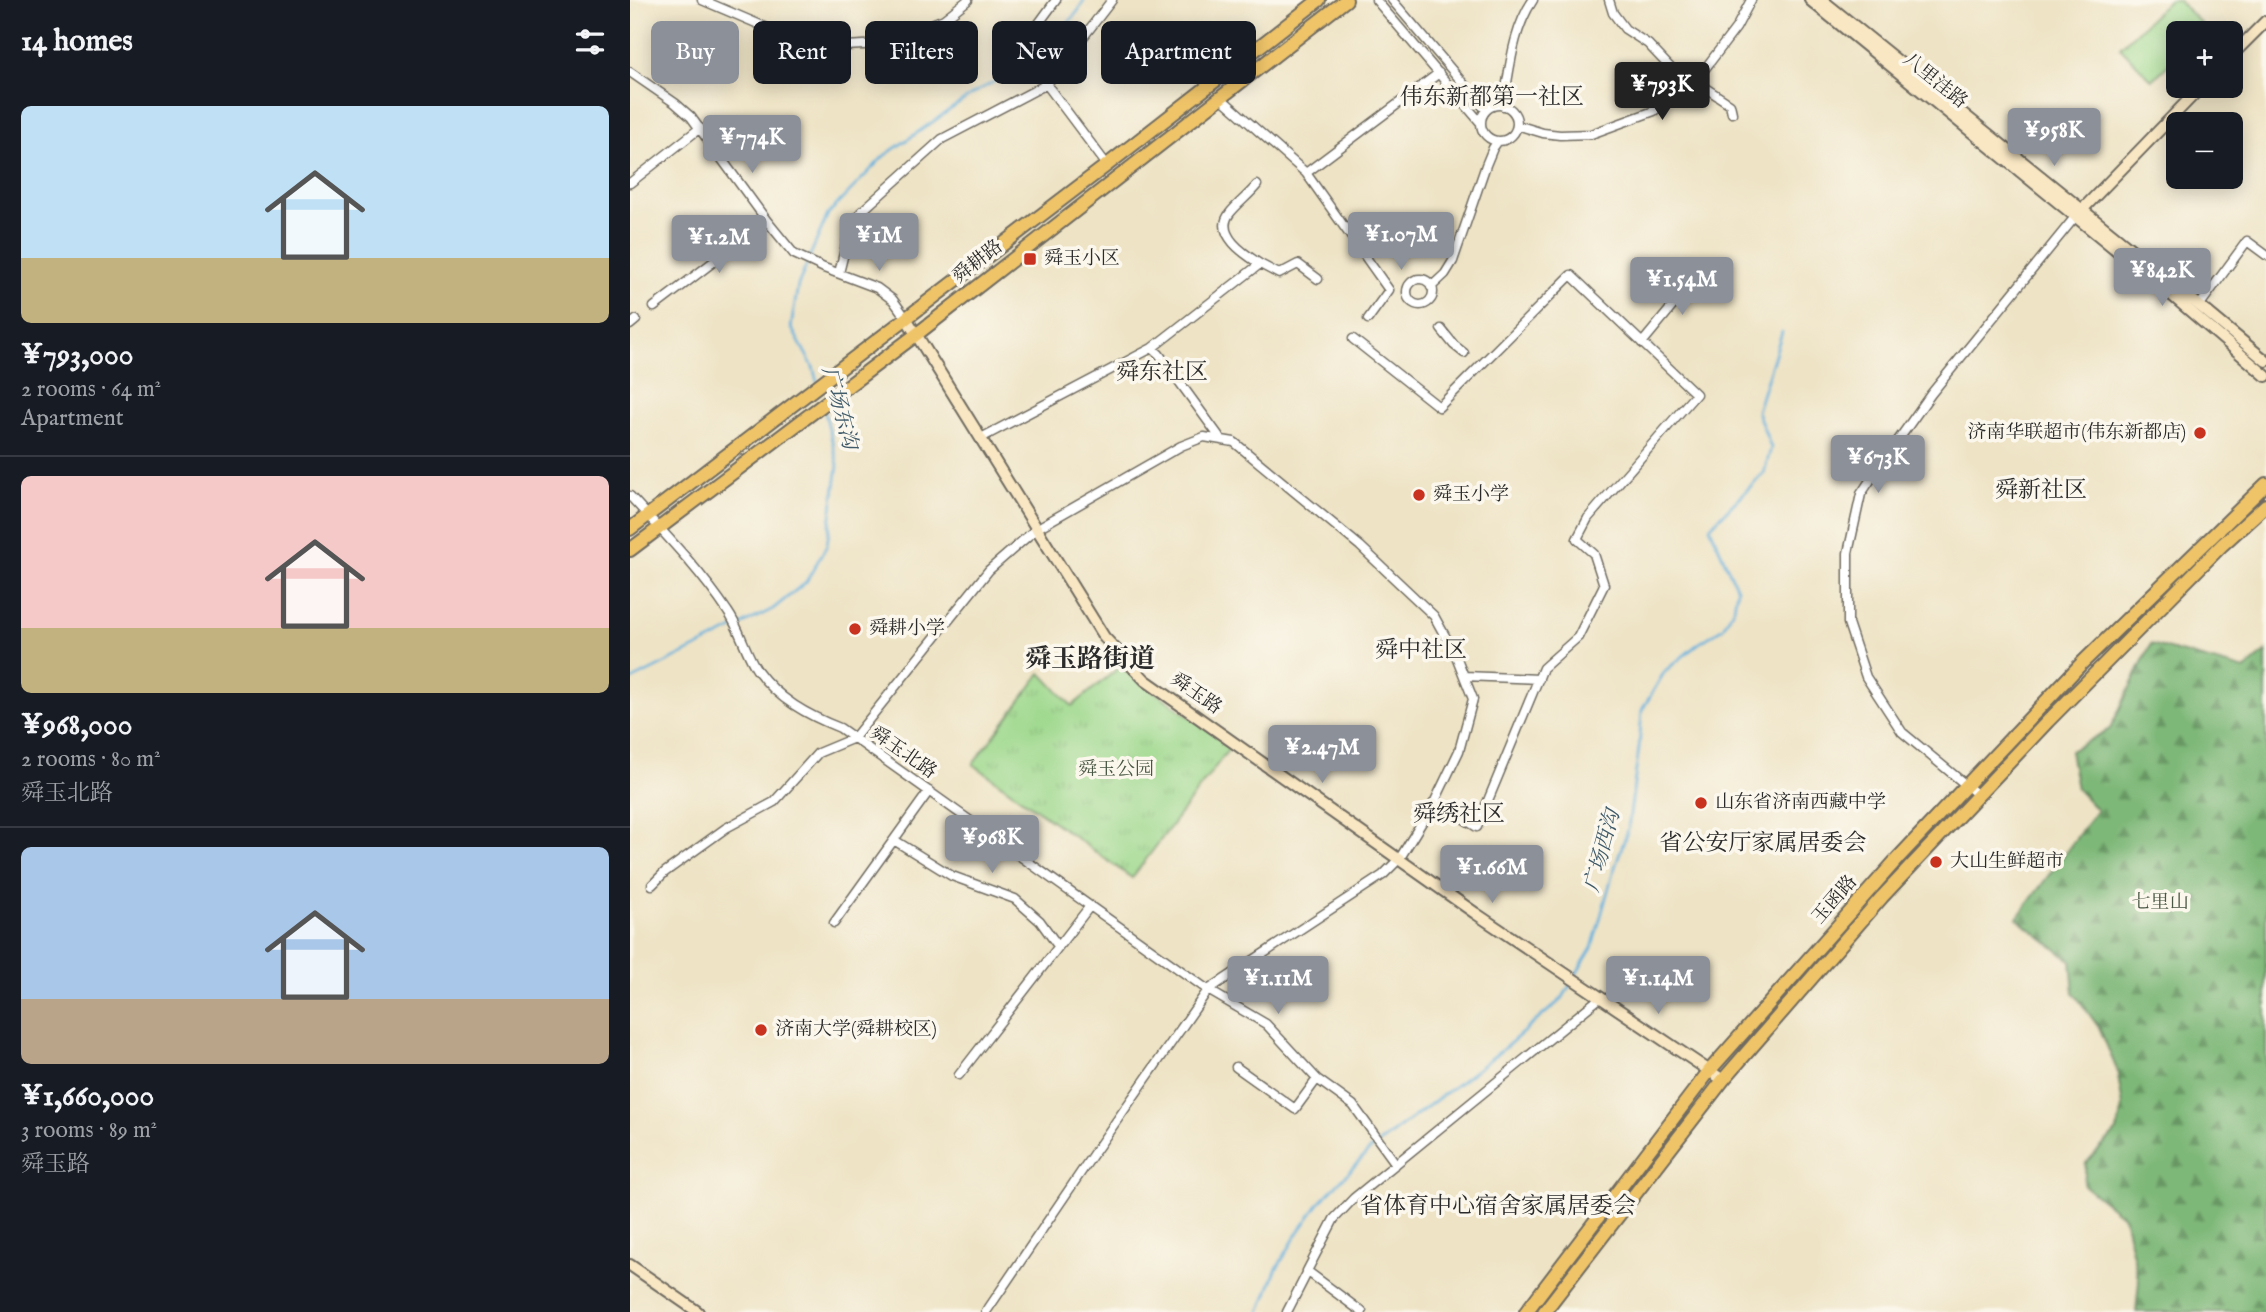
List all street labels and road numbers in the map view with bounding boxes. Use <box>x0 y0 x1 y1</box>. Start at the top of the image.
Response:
street label: 八里洼路 <box>1898 48 1972 114</box>
street label: 舜耕路 <box>948 235 1008 289</box>
street label: 舜玉路 <box>1166 668 1226 720</box>
street label: 舜玉北路 <box>865 721 941 785</box>
street label: 玉函路 <box>1807 871 1863 929</box>

